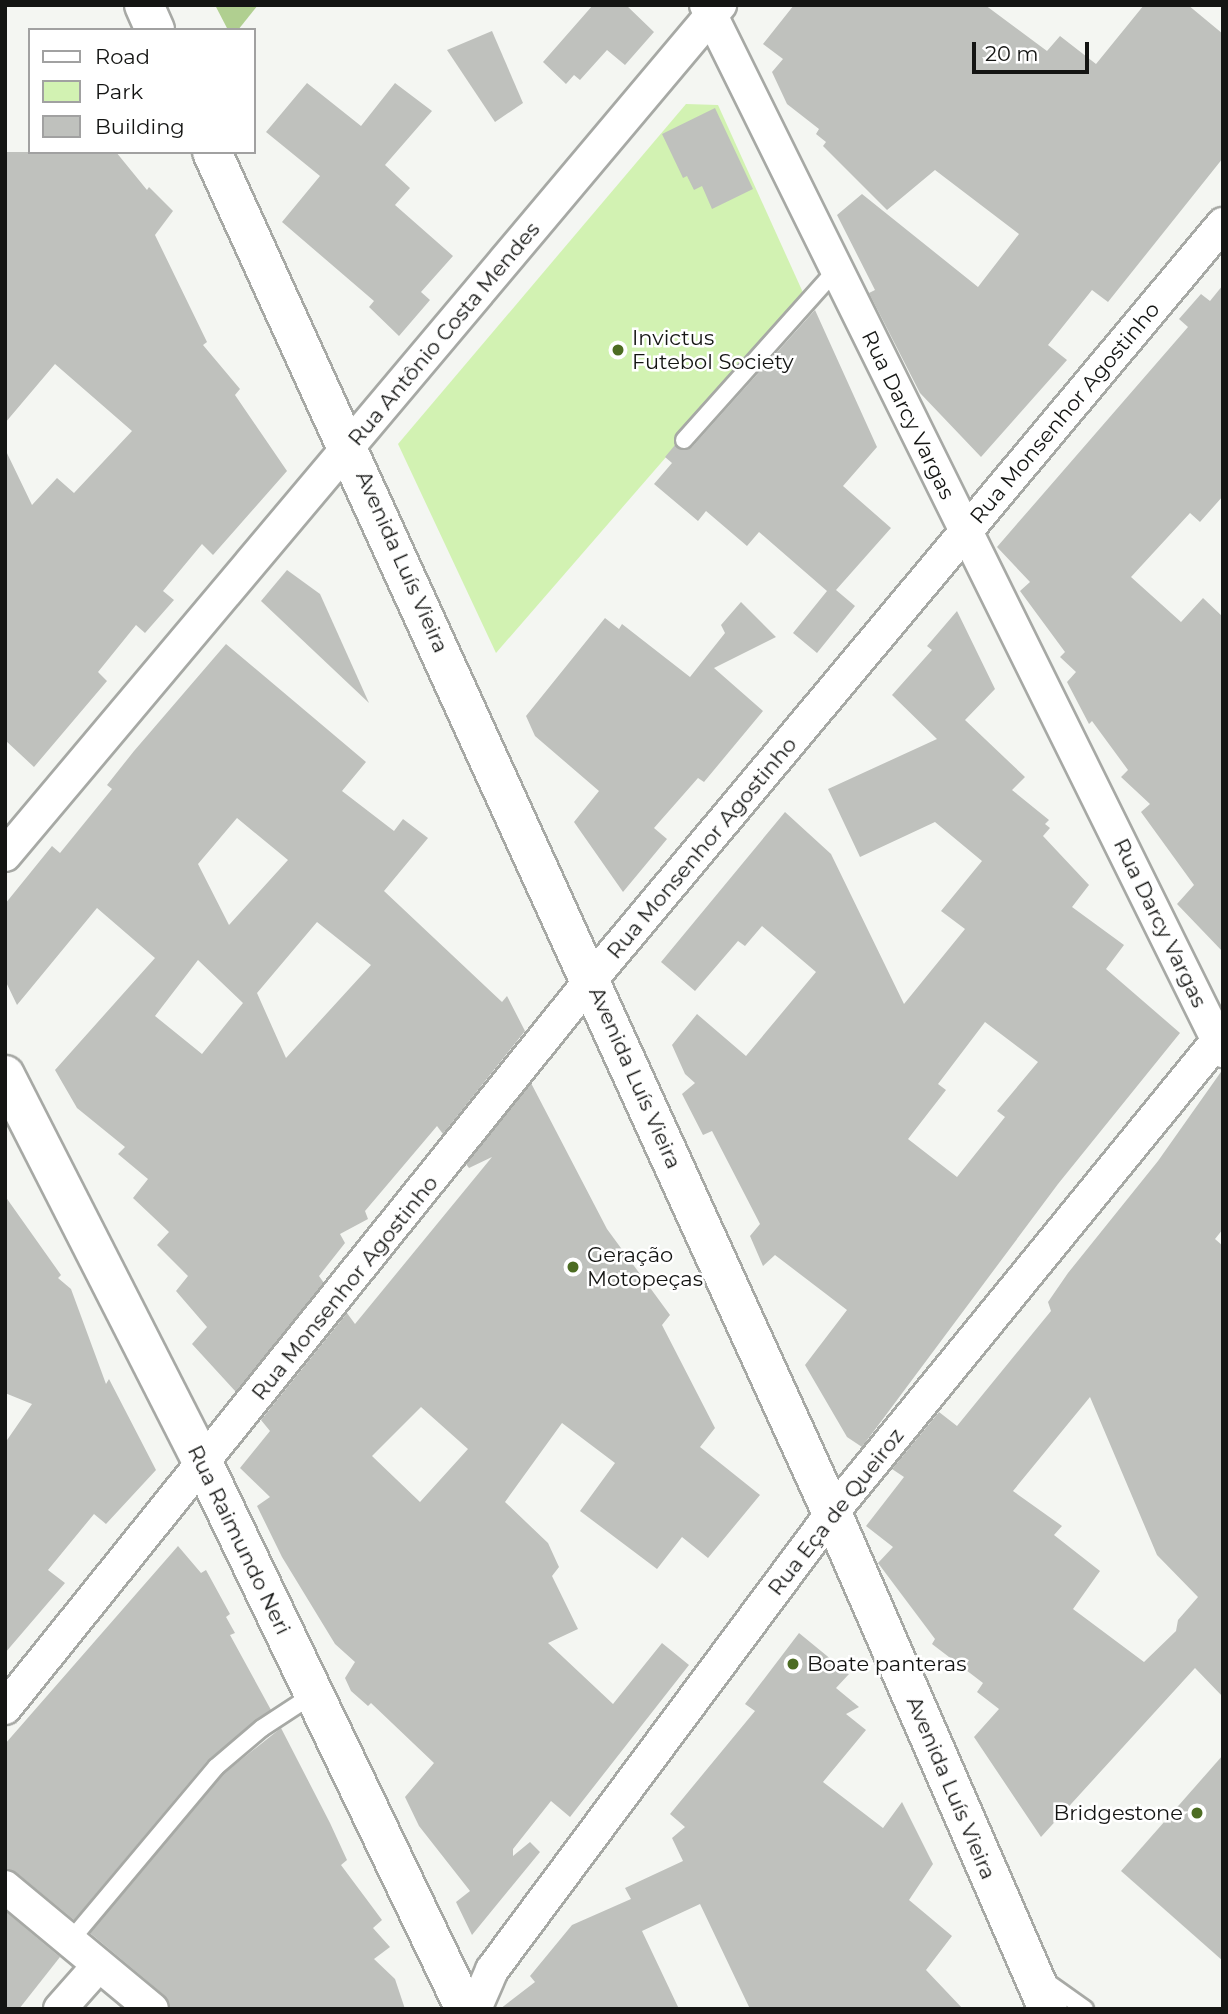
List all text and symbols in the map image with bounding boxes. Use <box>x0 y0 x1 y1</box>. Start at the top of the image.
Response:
legend <box>28 28 256 154</box>
scale bar <box>976 28 1093 72</box>
text: 20 m <box>985 41 1039 66</box>
text: Road <box>95 44 150 69</box>
text: Park <box>95 79 143 104</box>
text: Building <box>95 114 185 139</box>
street label: Rua Antônio Costa Mendes <box>343 217 545 451</box>
street label: Rua Monsenhor Agostinho <box>965 297 1165 529</box>
place label: Invictus Futebol Society <box>632 325 794 375</box>
street label: Rua Darcy Vargas <box>856 326 960 504</box>
marker: Invictus Futebol Society <box>610 342 626 358</box>
street label: Avenida Luís Vieira <box>351 467 453 657</box>
street label: Rua Monsenhor Agostinho <box>602 732 802 964</box>
street label: Rua Darcy Vargas <box>1108 834 1212 1012</box>
street label: Avenida Luís Vieira <box>584 983 686 1173</box>
street label: Rua Monsenhor Agostinho <box>247 1171 443 1405</box>
place label: Geração Motopeças <box>587 1242 703 1292</box>
marker: Geração Motopeças <box>565 1259 581 1275</box>
street label: Rua Eça de Queiroz <box>763 1423 909 1601</box>
street label: Rua Raimundo Neri <box>182 1441 296 1639</box>
place label: Boate panteras <box>807 1651 966 1677</box>
marker: Boate panteras <box>785 1656 801 1672</box>
street label: Avenida Luís Vieira <box>901 1693 1001 1883</box>
place label: Bridgestone <box>1054 1800 1183 1826</box>
marker: Bridgestone <box>1189 1805 1205 1821</box>

